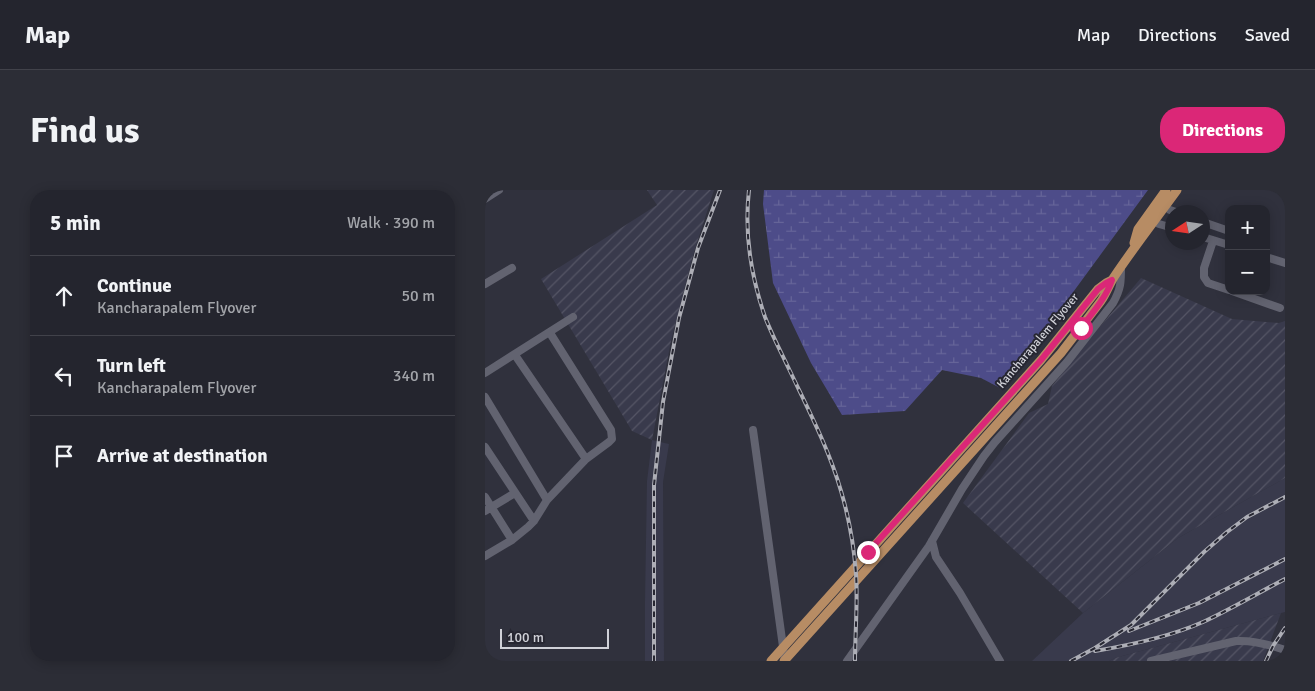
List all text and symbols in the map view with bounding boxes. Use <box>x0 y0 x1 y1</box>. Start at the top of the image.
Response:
text: Map <box>25 20 70 50</box>
text: Map <box>1077 24 1110 46</box>
text: Directions <box>1138 24 1217 46</box>
text: Saved <box>1245 24 1290 46</box>
button: Directions <box>1160 107 1285 153</box>
text: Find us <box>30 109 140 152</box>
north arrow <box>1165 205 1210 250</box>
map controls <box>1225 205 1270 295</box>
button: + <box>1225 205 1270 250</box>
text: 5 min <box>50 210 101 236</box>
text: Walk · 390 m <box>347 213 435 233</box>
button: − <box>1225 250 1270 295</box>
text: Continue <box>97 274 172 298</box>
icon: ahead <box>50 282 78 310</box>
text: 50 m <box>401 286 435 306</box>
street label: Kancharapalem Flyover <box>994 290 1083 392</box>
text: Kancharapalem Flyover <box>97 298 256 318</box>
route start <box>1070 317 1093 340</box>
text: Turn left <box>97 354 166 378</box>
icon: left <box>50 362 78 390</box>
text: 340 m <box>393 366 435 386</box>
text: Kancharapalem Flyover <box>97 378 256 398</box>
icon: arrive <box>50 442 78 470</box>
text: Arrive at destination <box>97 444 268 468</box>
route end <box>857 541 880 564</box>
scale bar <box>500 626 609 649</box>
text: 100 m <box>507 629 544 646</box>

